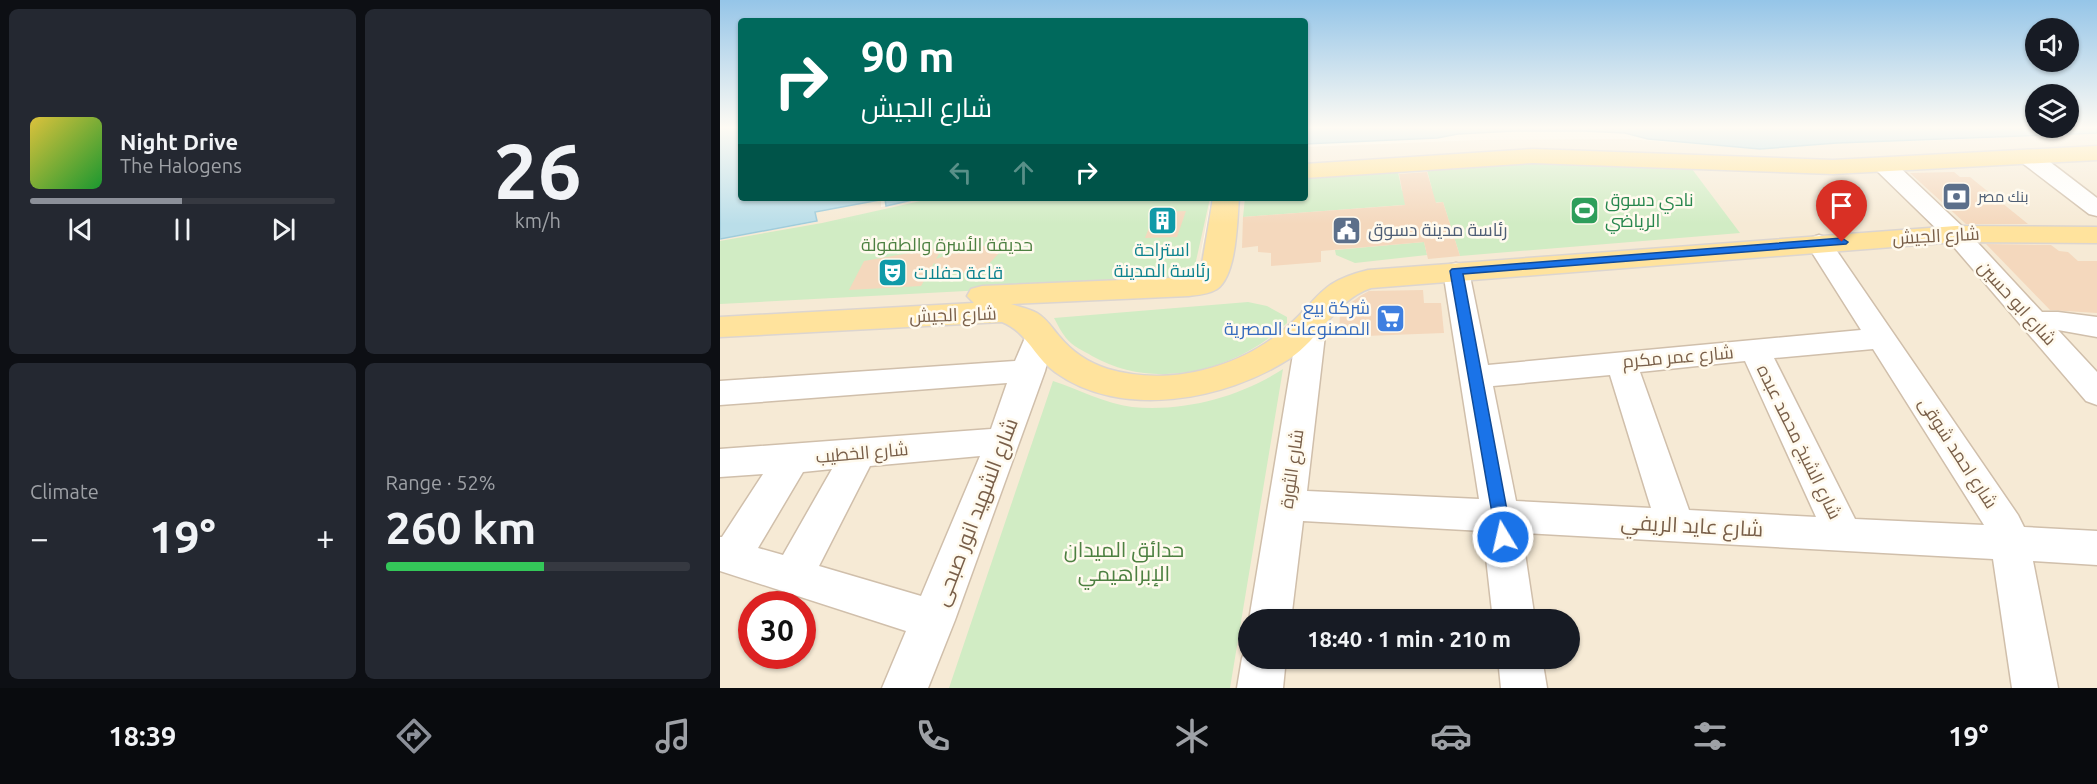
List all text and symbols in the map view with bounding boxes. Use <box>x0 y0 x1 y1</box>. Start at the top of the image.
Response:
map controls <box>2025 18 2079 138</box>
button: sound <box>2025 18 2079 72</box>
text: 90 m <box>861 33 955 80</box>
icon: right <box>762 42 840 120</box>
button: layers <box>2025 84 2079 138</box>
text: شارع الجيش <box>861 92 992 122</box>
text: 26 <box>494 126 582 214</box>
text: Night Drive <box>120 129 238 154</box>
text: The Halogens <box>120 154 242 177</box>
icon: left <box>944 156 977 189</box>
icon: ahead <box>1007 156 1040 189</box>
icon: right <box>1070 156 1103 189</box>
pin <box>1816 180 1867 242</box>
bank icon: بنك مصر <box>1941 181 1973 213</box>
place label: بنك مصر <box>1977 188 2029 206</box>
place label: نادي دسوق الرياضي <box>1605 189 1694 234</box>
icon: arrive <box>1825 189 1858 222</box>
sports icon: نادي دسوق الرياضي <box>1568 194 1600 226</box>
building icon: استراحة رئاسة المدينة <box>1146 205 1178 237</box>
text: km/h <box>515 209 561 232</box>
icon: previous <box>64 213 97 246</box>
icon: pause <box>166 213 199 246</box>
icon: next <box>267 213 300 246</box>
public building icon: رئاسة مدينة دسوق <box>1331 214 1363 246</box>
place label: رئاسة مدينة دسوق <box>1368 219 1508 242</box>
street label: شارع الجيش <box>1892 223 1980 250</box>
park label: حديقة الأسرة والطفولة <box>861 234 1033 256</box>
place label: استراحة رئاسة المدينة <box>1114 239 1210 282</box>
street label: شارع ابو حسين <box>1972 256 2061 351</box>
theatre icon: قاعة حفلات <box>877 257 909 289</box>
place label: قاعة حفلات <box>914 262 1003 282</box>
place label: شركة بيع المصنوعات المصرية <box>1224 297 1370 340</box>
street label: شارع الجيش <box>909 302 997 329</box>
supermarket icon: شركة بيع المصنوعات المصرية <box>1375 302 1407 334</box>
street label: شارع عمر مكرم <box>1622 341 1735 374</box>
street label: شارع الشيخ محمد عبده <box>1751 361 1846 523</box>
street label: شارع احمد شوقى <box>1913 393 2002 513</box>
street label: شارع الشهيد انور صبحى <box>928 414 1025 610</box>
street label: شارع الثورة <box>1276 428 1309 510</box>
street label: شارع الخطيب <box>815 438 909 469</box>
text: Range · 52% <box>386 471 496 494</box>
text: Climate <box>30 480 99 503</box>
text: 260 km <box>386 502 536 553</box>
position arrow <box>1471 505 1535 569</box>
street label: شارع عايد الريفي <box>1620 509 1764 546</box>
text: 19° <box>149 511 216 562</box>
text: − <box>30 519 49 556</box>
text: + <box>316 519 335 556</box>
park label: حدائق الميدان الإبراهيمي <box>1064 537 1184 590</box>
speed limit sign: 30 <box>738 591 816 669</box>
text: 18:40 · 1 min · 210 m <box>1307 626 1511 651</box>
icon: directions <box>393 715 435 757</box>
icon: music <box>652 715 694 757</box>
icon: phone <box>912 715 954 757</box>
icon: climate <box>1171 715 1213 757</box>
icon: car <box>1430 715 1472 757</box>
icon: filters <box>1689 715 1731 757</box>
text: 18:39 <box>109 721 176 751</box>
text: 19° <box>1948 721 1988 751</box>

